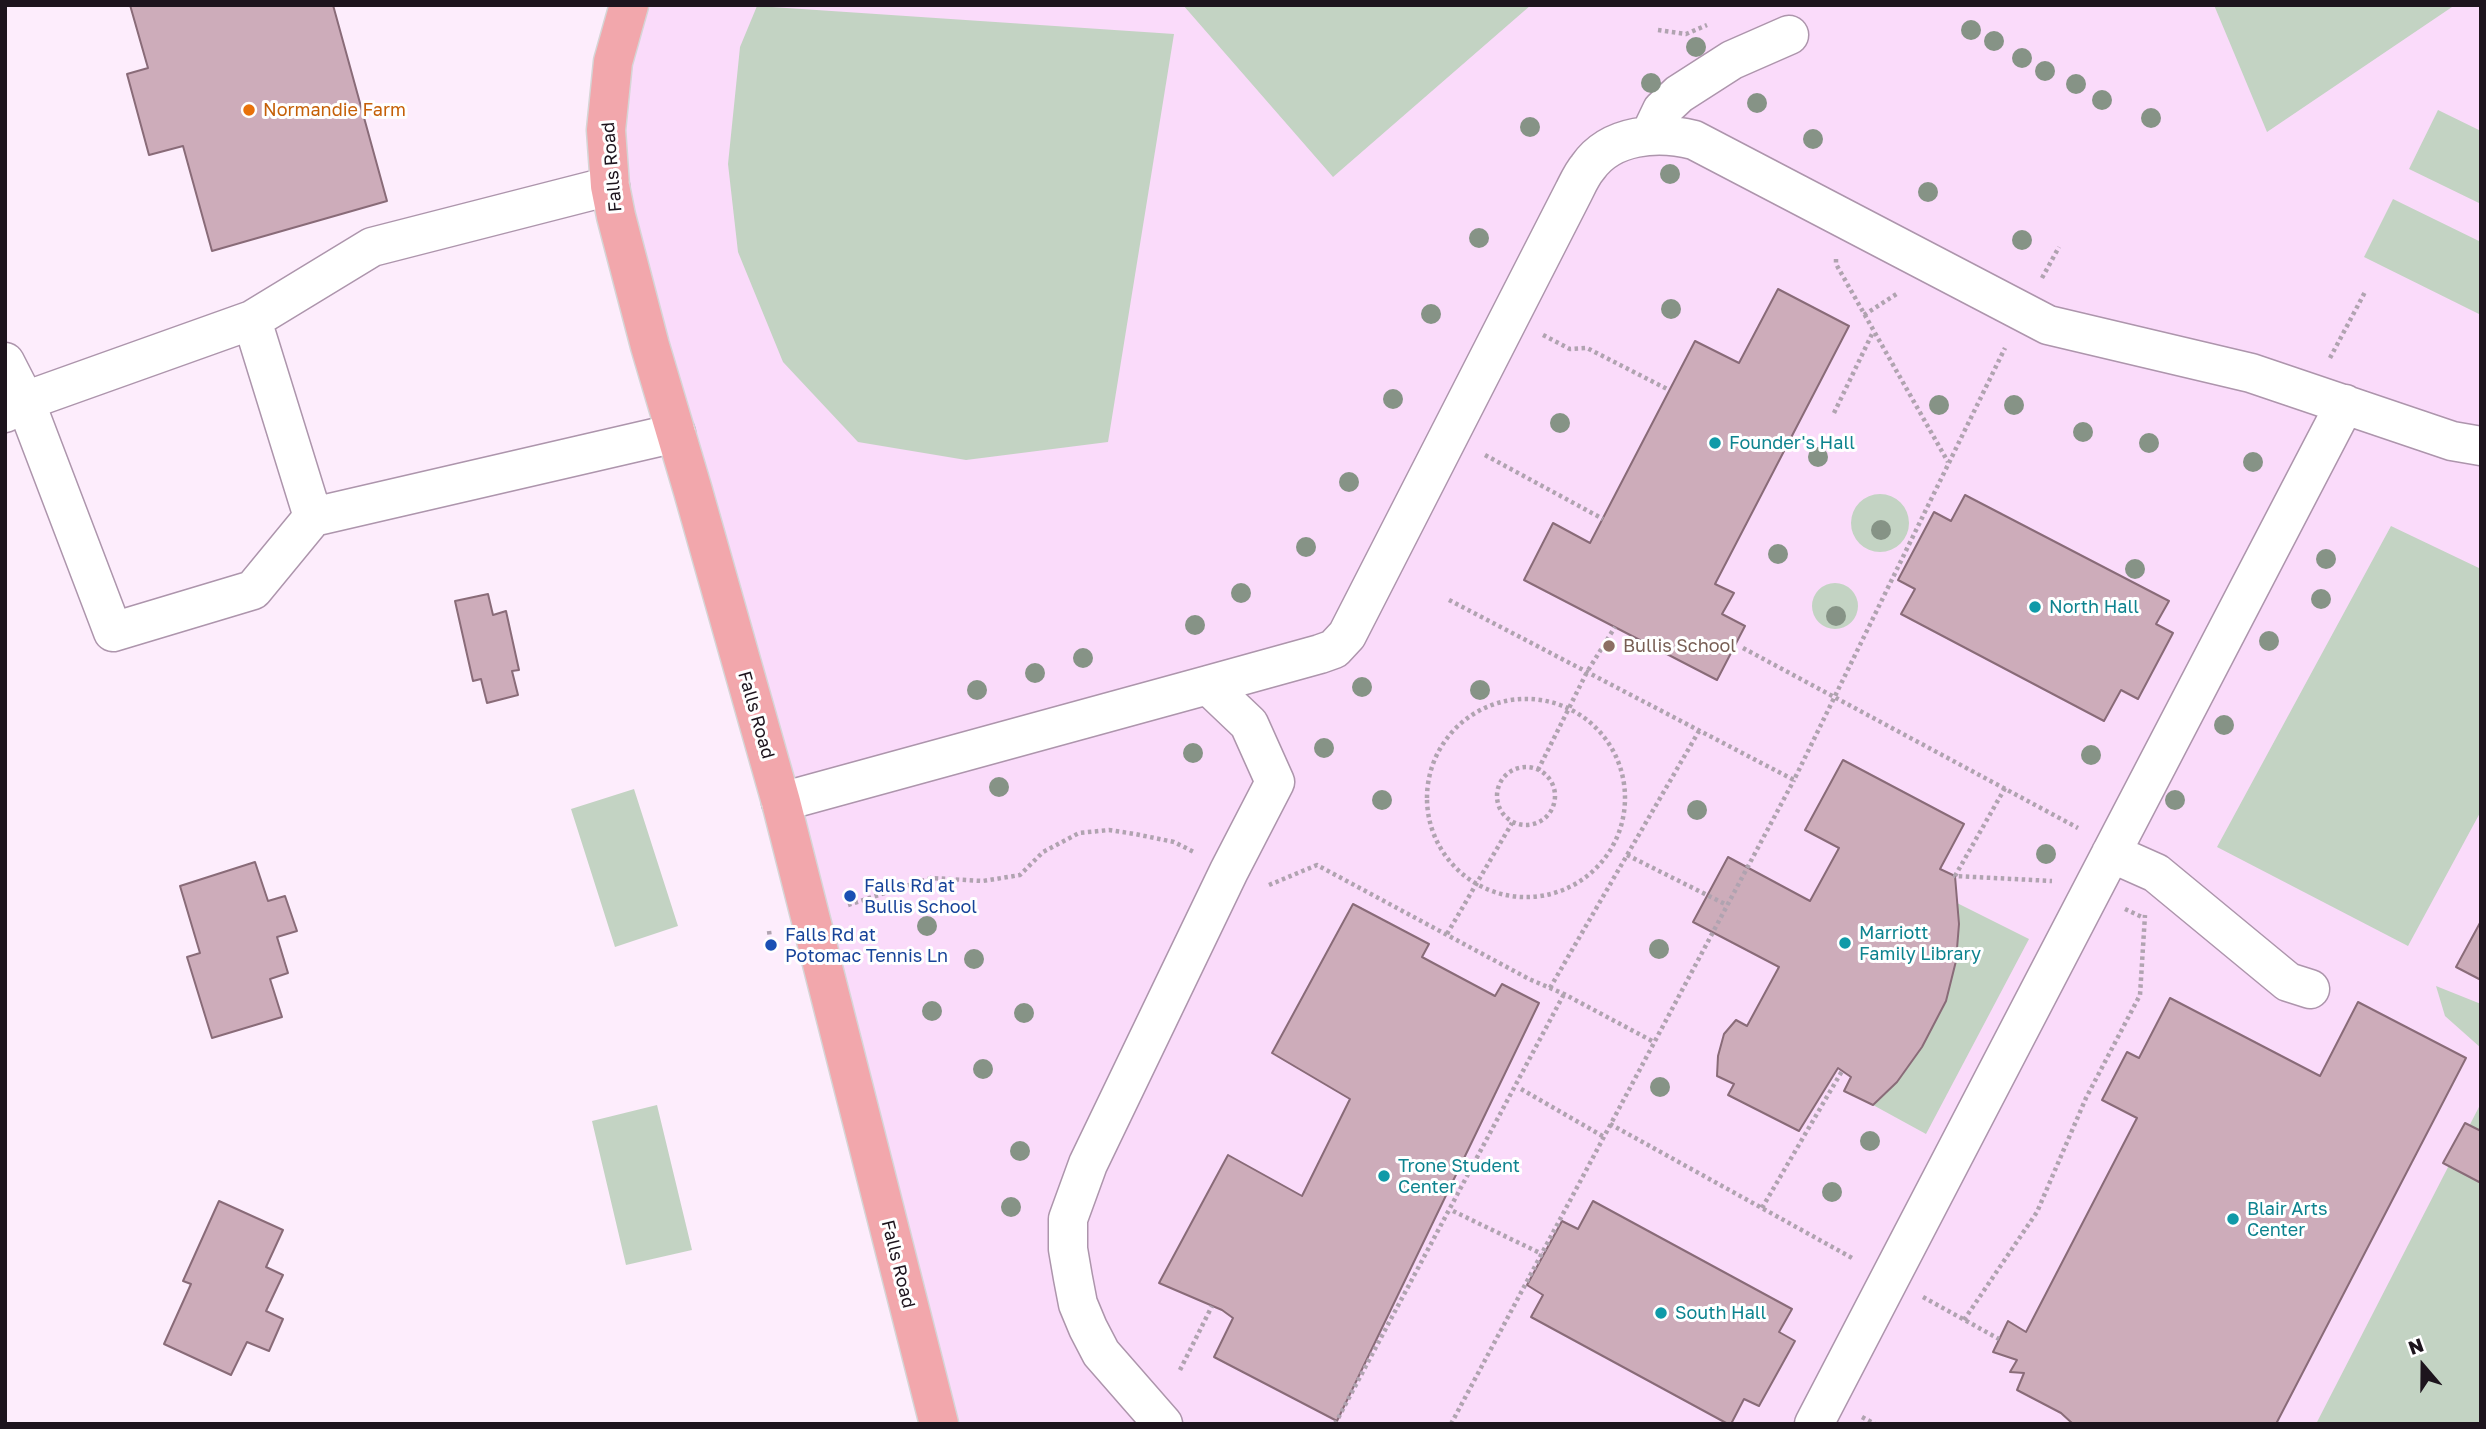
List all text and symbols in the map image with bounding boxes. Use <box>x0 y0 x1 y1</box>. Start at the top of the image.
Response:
place label: Normandie Farm <box>263 99 406 121</box>
marker: Normandie Farm <box>241 102 257 118</box>
street label: Falls Road <box>597 121 627 213</box>
place label: Founder's Hall <box>1729 432 1855 454</box>
marker: Founder's Hall <box>1707 435 1723 451</box>
place label: North Hall <box>2049 596 2139 618</box>
marker: North Hall <box>2027 599 2043 615</box>
place label: Bullis School <box>1623 635 1736 657</box>
marker: Bullis School <box>1601 638 1617 654</box>
street label: Falls Road <box>733 669 779 761</box>
place label: Falls Rd at Bullis School <box>864 875 977 917</box>
marker: Falls Rd at Bullis School <box>842 888 858 904</box>
place label: Marriott Family Library <box>1859 922 1981 964</box>
place label: Falls Rd at Potomac Tennis Ln <box>785 924 948 967</box>
marker: Marriott Family Library <box>1837 935 1853 951</box>
marker: Falls Rd at Potomac Tennis Ln <box>763 937 779 953</box>
place label: Trone Student Center <box>1398 1155 1520 1198</box>
marker: Trone Student Center <box>1376 1168 1392 1184</box>
place label: Blair Arts Center <box>2247 1198 2328 1240</box>
marker: Blair Arts Center <box>2225 1211 2241 1227</box>
street label: Falls Road <box>877 1218 919 1310</box>
place label: South Hall <box>1675 1302 1766 1324</box>
marker: South Hall <box>1653 1305 1669 1321</box>
north arrow <box>2388 1331 2458 1401</box>
text: N <box>2405 1333 2426 1359</box>

